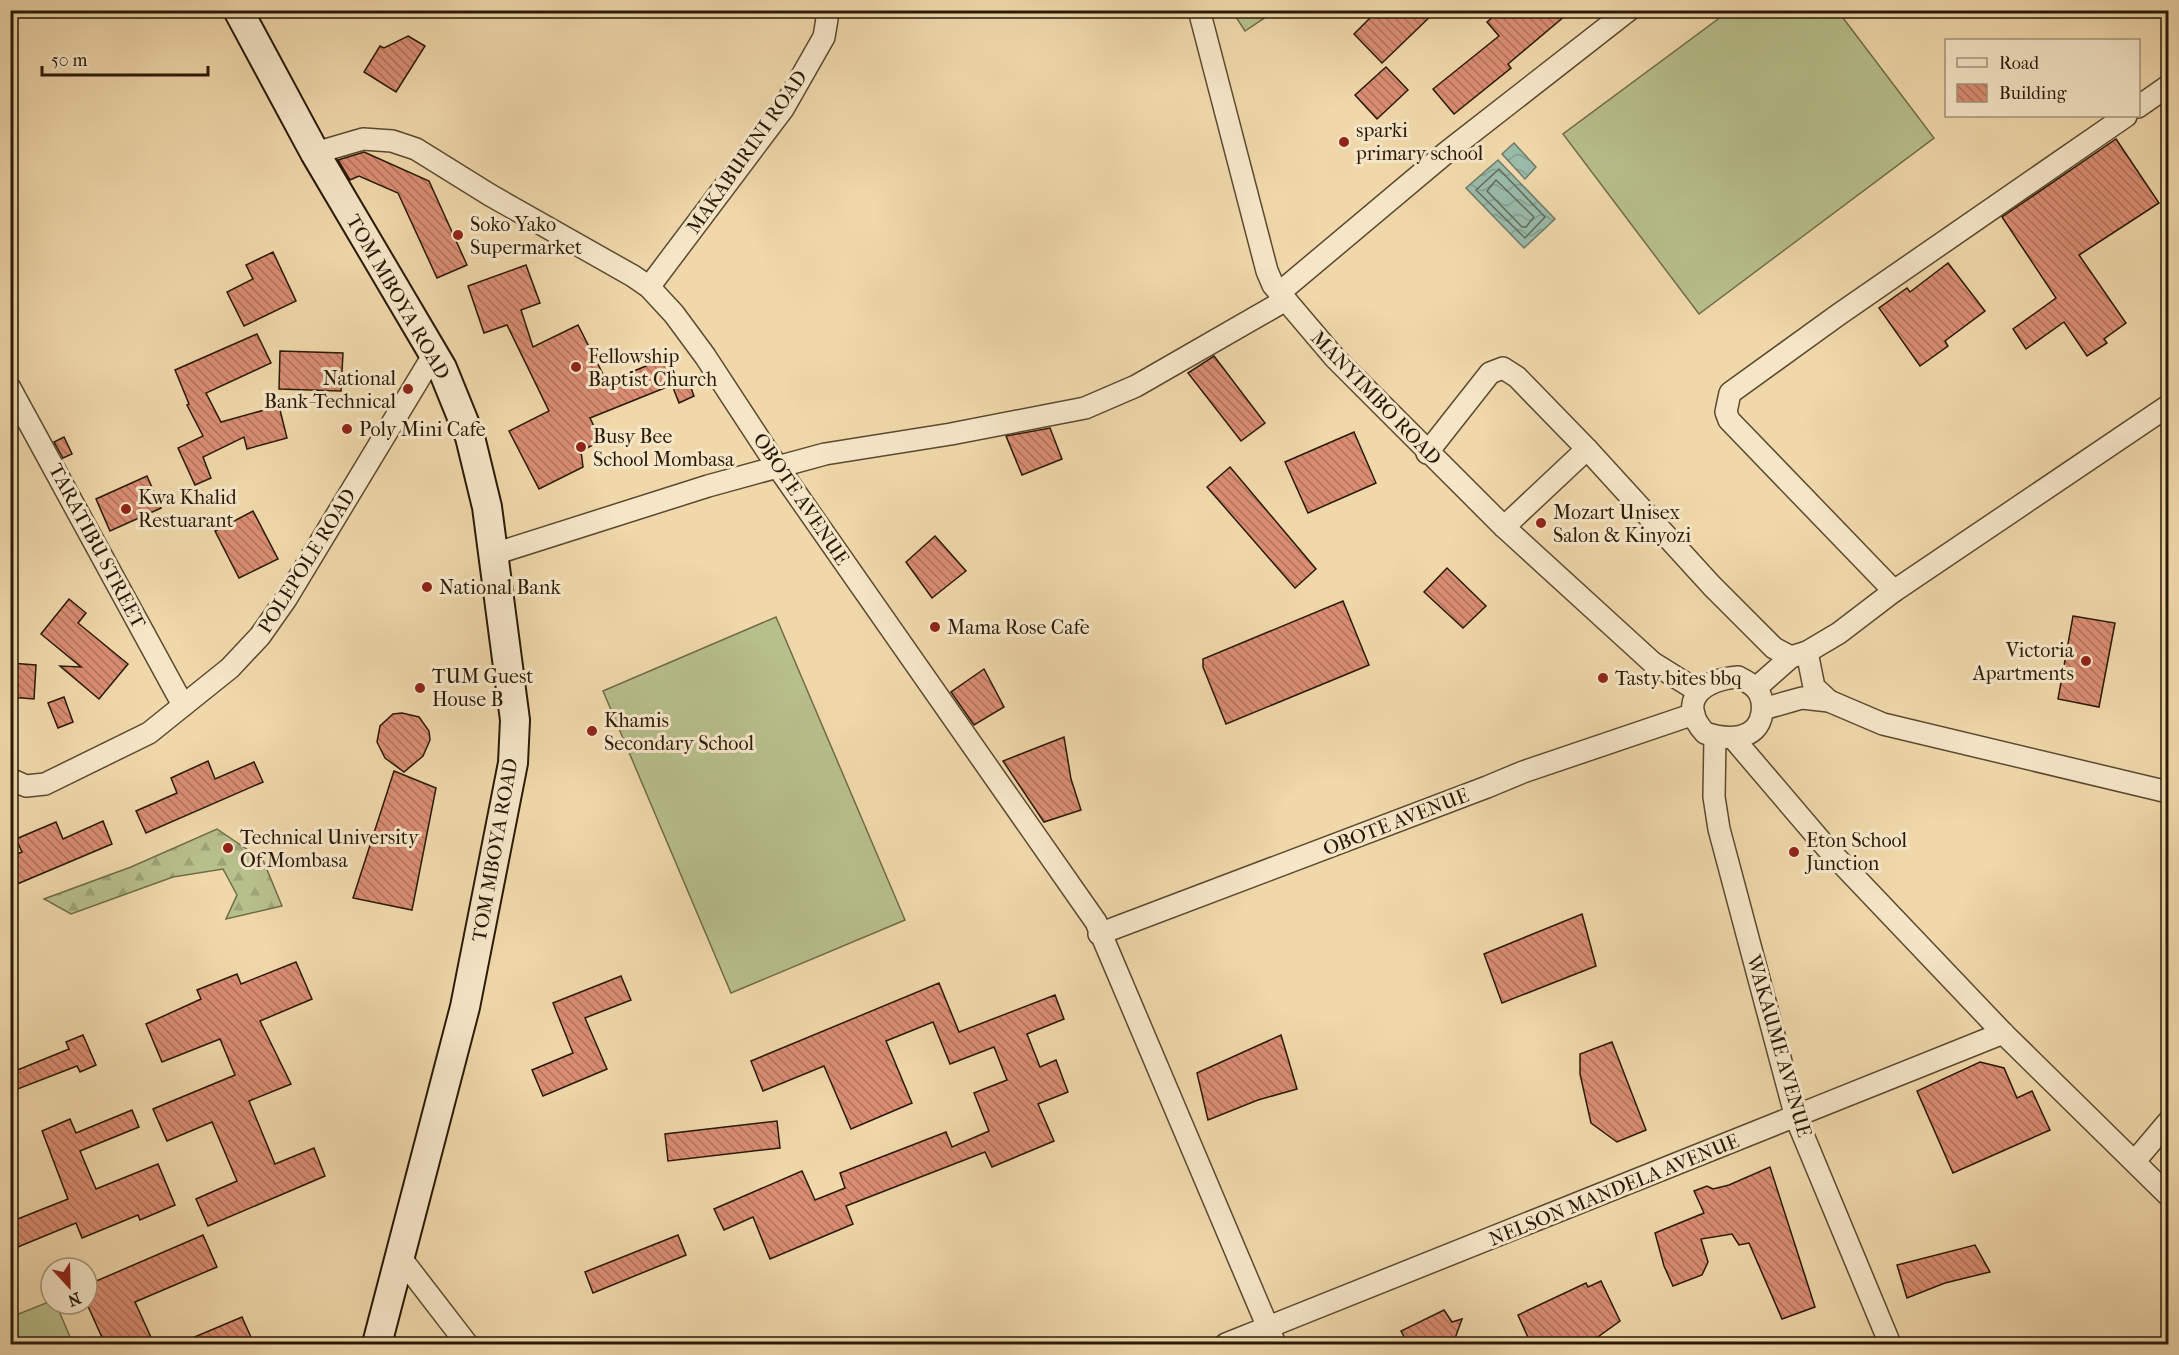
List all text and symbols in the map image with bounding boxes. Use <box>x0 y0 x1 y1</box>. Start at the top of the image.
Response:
scale bar <box>42 39 208 77</box>
legend <box>1945 39 2140 117</box>
text: 50 m <box>51 50 88 71</box>
text: Road <box>1999 53 2039 74</box>
street label: MAKABURINI ROAD <box>682 66 812 238</box>
text: Building <box>1999 83 2067 104</box>
place label: sparki primary school <box>1355 119 1484 165</box>
marker: sparki primary school <box>1337 135 1351 149</box>
street label: TOM MBOYA ROAD <box>341 211 455 383</box>
place label: Soko Yako Supermarket <box>470 213 582 259</box>
marker: Soko Yako Supermarket <box>451 228 465 242</box>
street label: MANYIMBO ROAD <box>1306 326 1446 470</box>
place label: Fellowship Baptist Church <box>588 345 718 391</box>
marker: Fellowship Baptist Church <box>569 360 583 374</box>
place label: National Bank-Technical <box>264 367 396 413</box>
marker: National Bank-Technical <box>401 382 415 396</box>
place label: Poly Mini Cafe <box>359 418 486 441</box>
marker: Poly Mini Cafe <box>340 422 354 436</box>
place label: Busy Bee School Mombasa <box>593 425 735 471</box>
street label: OBOTE AVENUE <box>748 429 854 569</box>
marker: Busy Bee School Mombasa <box>574 440 588 454</box>
street label: TARATIBU STREET <box>44 460 150 633</box>
street label: POLEPOLE ROAD <box>253 485 361 637</box>
place label: Kwa Khalid Restuarant <box>138 486 238 532</box>
place label: Mozart Unisex Salon & Kinyozi <box>1553 501 1691 547</box>
marker: Kwa Khalid Restuarant <box>119 502 133 516</box>
marker: Mozart Unisex Salon & Kinyozi <box>1534 516 1548 530</box>
place label: National Bank <box>439 576 561 599</box>
marker: National Bank <box>420 580 434 594</box>
place label: Mama Rose Cafe <box>947 616 1090 639</box>
marker: Mama Rose Cafe <box>928 620 942 634</box>
place label: Victoria Apartments <box>1972 639 2075 685</box>
marker: Victoria Apartments <box>2079 654 2093 668</box>
place label: TUM Guest House B <box>432 665 533 711</box>
place label: Tasty bites bbq <box>1615 667 1742 690</box>
marker: Tasty bites bbq <box>1596 671 1610 685</box>
marker: TUM Guest House B <box>413 681 427 695</box>
place label: Khamis Secondary School <box>604 709 754 755</box>
marker: Khamis Secondary School <box>585 724 599 738</box>
street label: TOM MBOYA ROAD <box>467 756 523 944</box>
street label: OBOTE AVENUE <box>1320 784 1472 860</box>
place label: Technical University Of Mombasa <box>240 826 420 872</box>
place label: Eton School Junction <box>1804 829 1908 875</box>
marker: Technical University Of Mombasa <box>221 841 235 855</box>
marker: Eton School Junction <box>1787 845 1801 859</box>
street label: WAKAUME AVENUE <box>1742 951 1816 1140</box>
street label: NELSON MANDELA AVENUE <box>1485 1129 1743 1251</box>
north arrow <box>39 1256 99 1316</box>
text: N <box>64 1288 84 1311</box>

